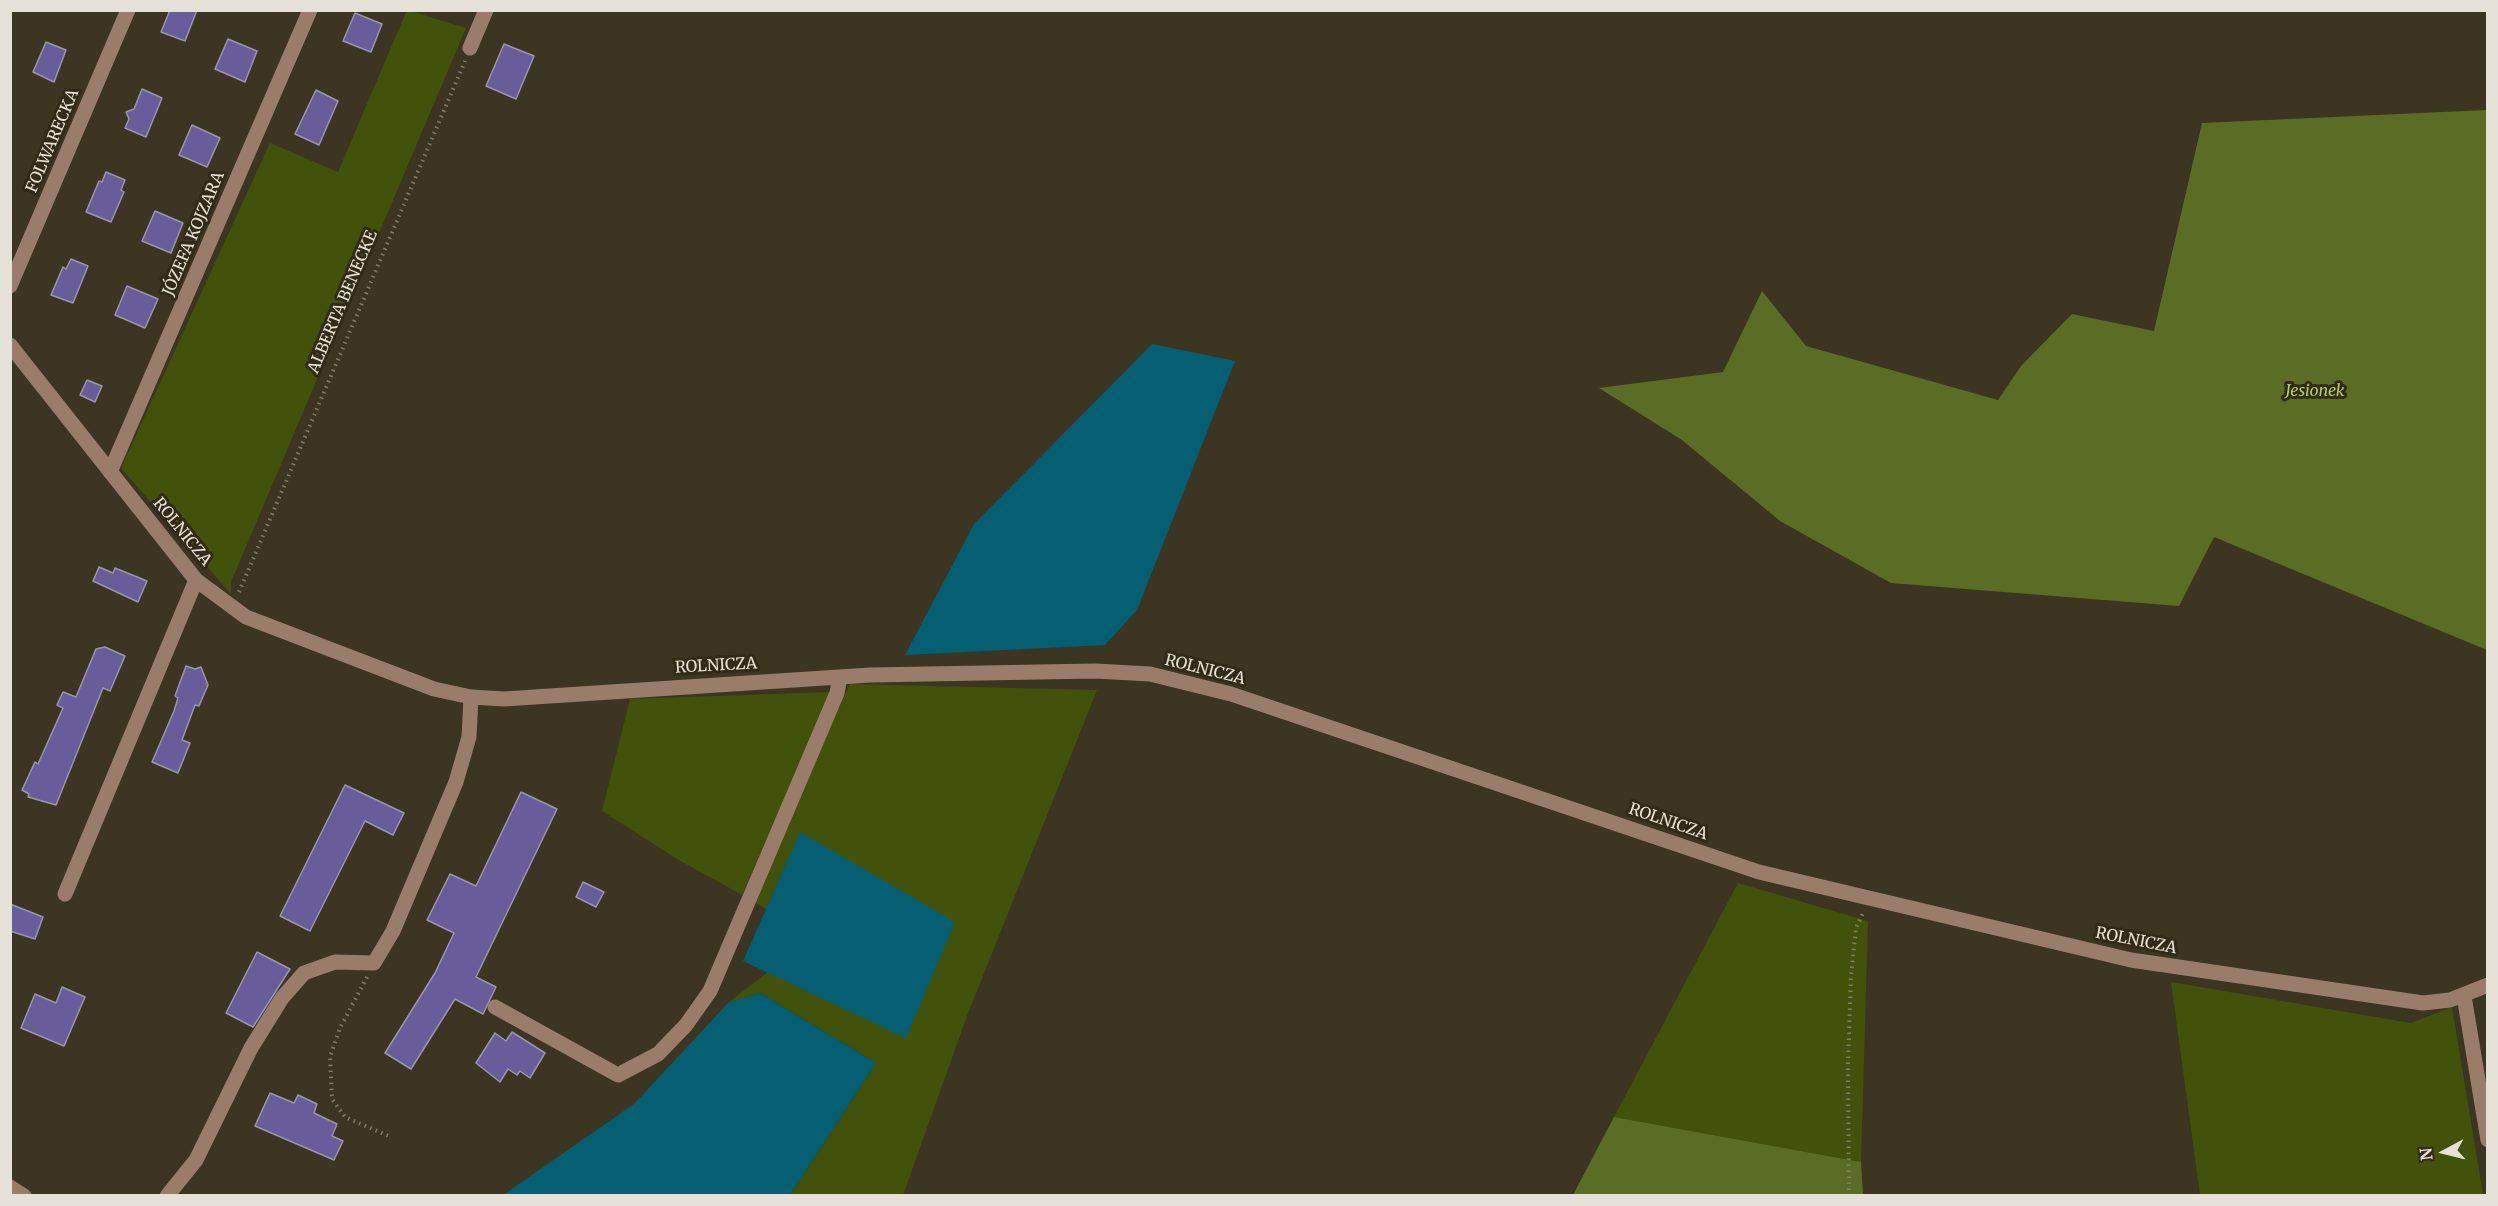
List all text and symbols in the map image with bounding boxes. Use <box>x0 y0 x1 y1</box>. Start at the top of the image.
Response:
street label: FOLWARECKA <box>23 86 83 196</box>
street label: JÓZEFA KOJZARA <box>159 169 229 299</box>
street label: ALBERTA BENECKE <box>304 228 382 376</box>
park label: Jesionek <box>2285 381 2345 401</box>
street label: ROLNICZA <box>149 494 215 570</box>
street label: ROLNICZA <box>1163 651 1247 689</box>
street label: ROLNICZA <box>674 654 758 678</box>
street label: ROLNICZA <box>1626 800 1710 844</box>
street label: ROLNICZA <box>2094 924 2178 958</box>
north arrow <box>2414 1122 2474 1182</box>
text: N <box>2415 1147 2437 1162</box>

